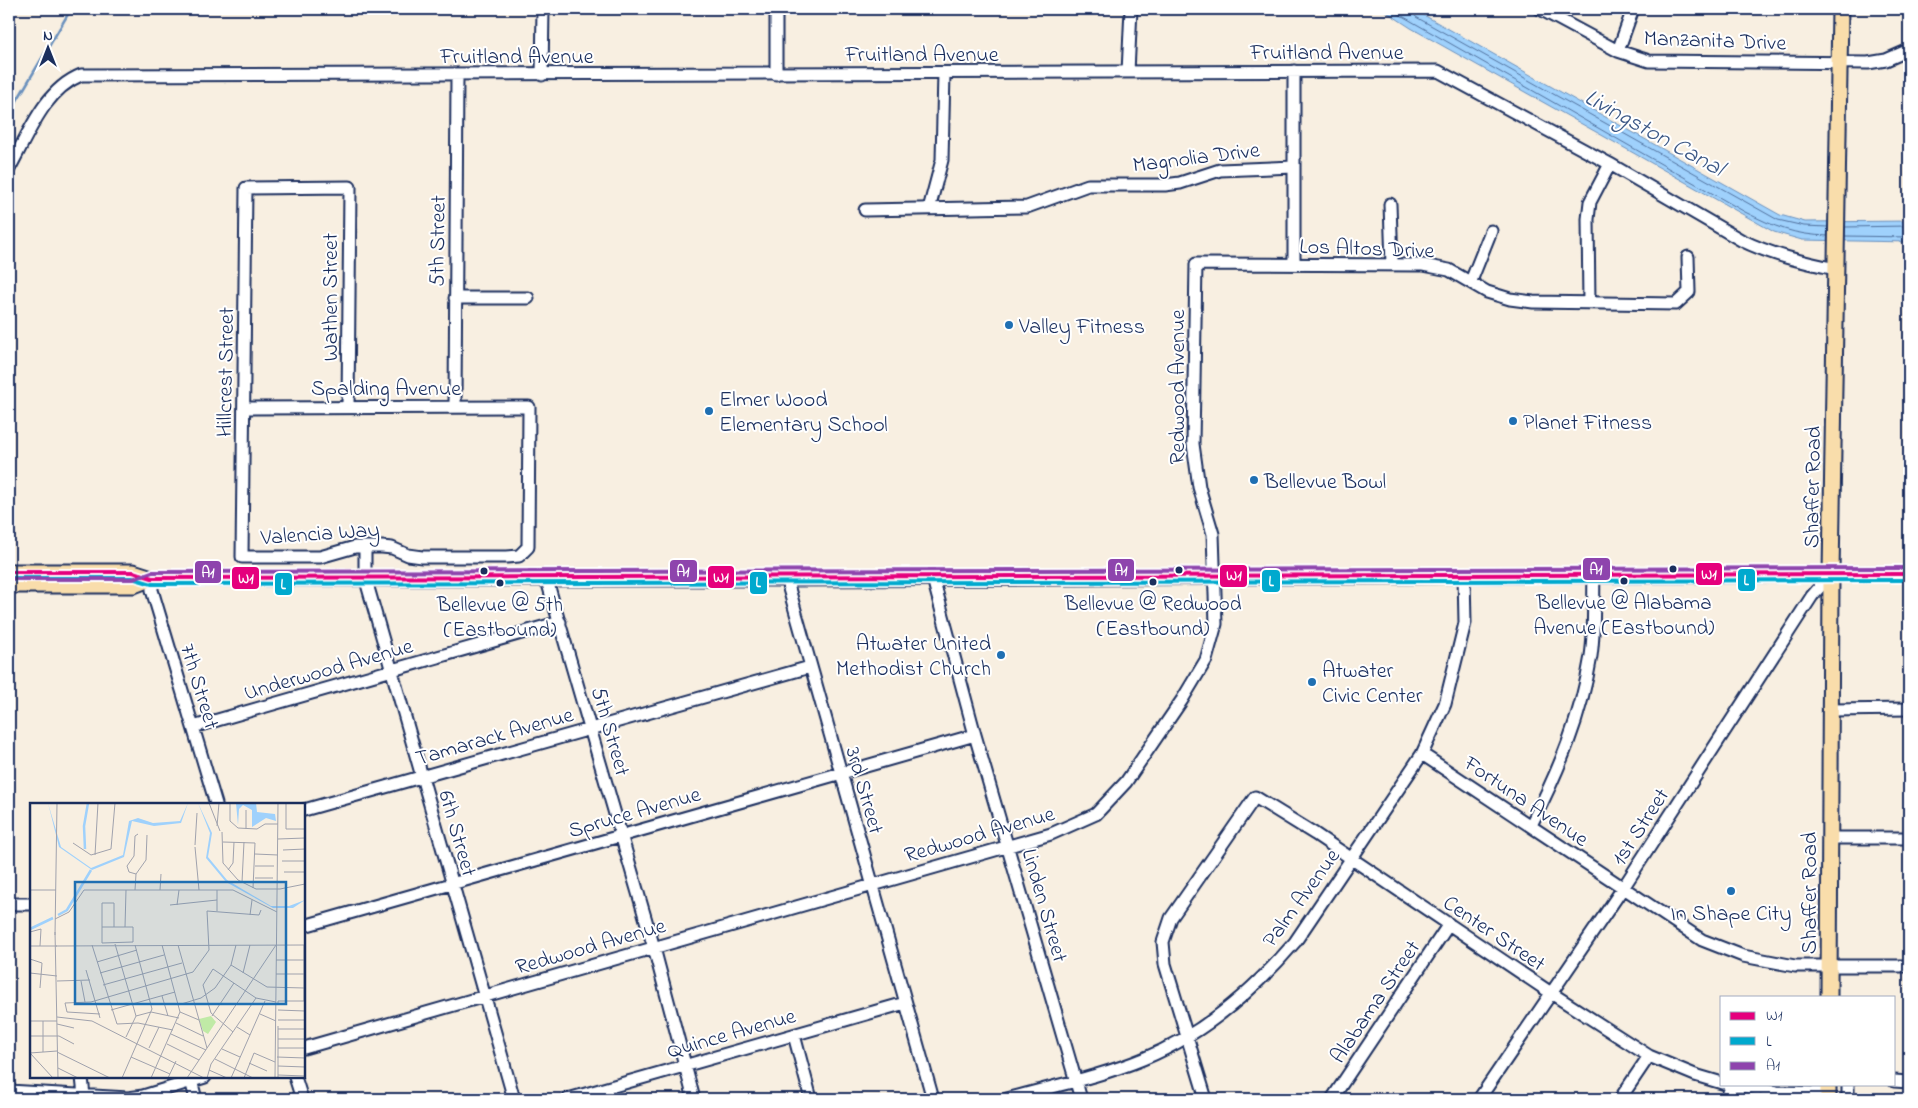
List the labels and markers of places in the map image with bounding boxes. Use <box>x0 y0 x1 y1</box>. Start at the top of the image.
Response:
place label: Valley Fitness <box>1018 312 1145 345</box>
marker: Valley Fitness <box>1003 319 1015 331</box>
place label: Elmer Wood Elementary School <box>719 385 888 443</box>
marker: Elmer Wood Elementary School <box>703 405 715 417</box>
place label: Planet Fitness <box>1523 408 1652 440</box>
marker: Planet Fitness <box>1507 415 1519 427</box>
place label: Bellevue Bowl <box>1263 467 1386 499</box>
marker: Bellevue Bowl <box>1248 474 1260 486</box>
unlabelled marker <box>1668 564 1678 574</box>
unlabelled marker <box>1174 565 1184 575</box>
unlabelled marker <box>479 566 489 576</box>
marker: Bellevue @ Alabama Avenue (Eastbound) <box>1619 576 1629 586</box>
marker: Bellevue @ Redwood (Eastbound) <box>1148 577 1158 587</box>
marker: Bellevue @ 5th (Eastbound) <box>495 578 505 588</box>
place label: Bellevue @ Alabama Avenue (Eastbound) <box>1534 589 1714 644</box>
place label: Bellevue @ Redwood (Eastbound) <box>1063 590 1242 645</box>
place label: Bellevue @ 5th (Eastbound) <box>436 591 563 646</box>
place label: Atwater United Methodist Church <box>836 629 991 686</box>
marker: Atwater United Methodist Church <box>995 649 1007 661</box>
place label: Atwater Civic Center <box>1322 656 1423 713</box>
marker: Atwater Civic Center <box>1306 676 1318 688</box>
marker: In Shape City <box>1725 885 1737 897</box>
place label: In Shape City <box>1671 899 1791 932</box>

